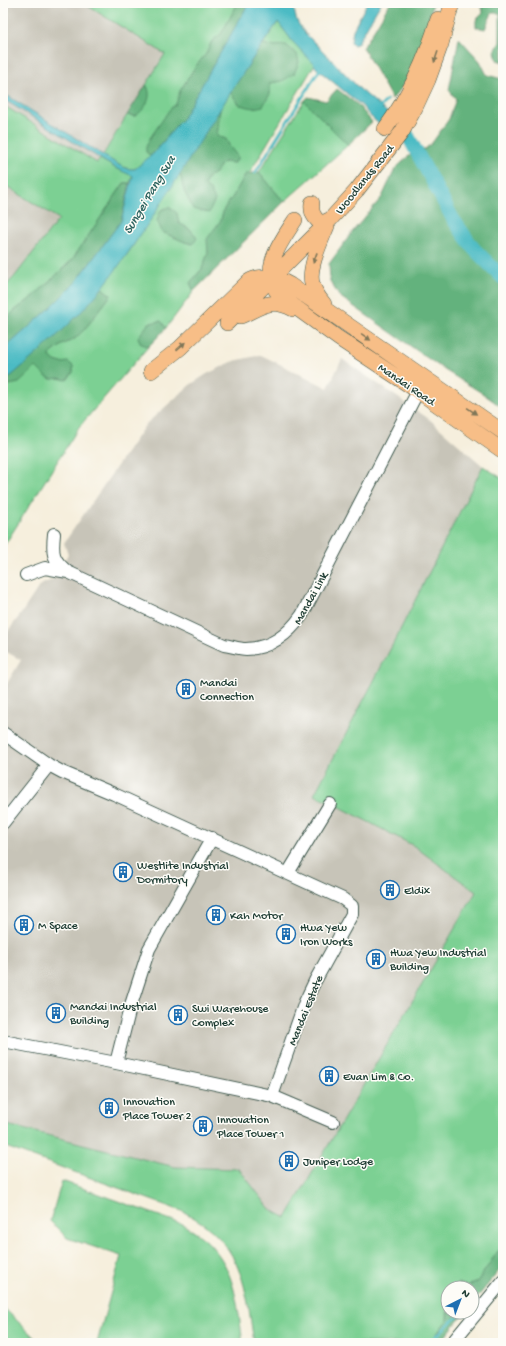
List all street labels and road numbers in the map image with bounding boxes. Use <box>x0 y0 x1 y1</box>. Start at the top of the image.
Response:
street label: Woodlands Road <box>333 142 398 218</box>
street label: Mandai Road <box>375 361 438 410</box>
street label: Mandai Link <box>292 569 333 628</box>
street label: Mandai Estate <box>286 973 328 1048</box>

